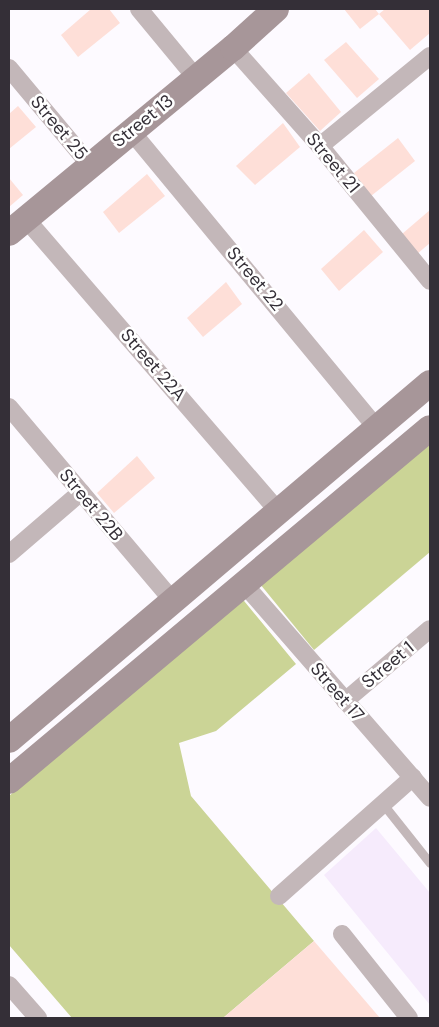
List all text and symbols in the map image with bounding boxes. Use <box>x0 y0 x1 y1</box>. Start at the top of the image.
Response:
street label: Street 13 <box>108 90 178 152</box>
street label: Street 25 <box>26 92 92 164</box>
street label: Street 21 <box>302 129 364 197</box>
street label: Street 22 <box>222 243 288 315</box>
street label: Street 22A <box>116 325 190 405</box>
street label: Street 22B <box>55 465 127 545</box>
street label: Street 1 <box>358 637 418 693</box>
street label: Street 17 <box>306 658 368 726</box>

